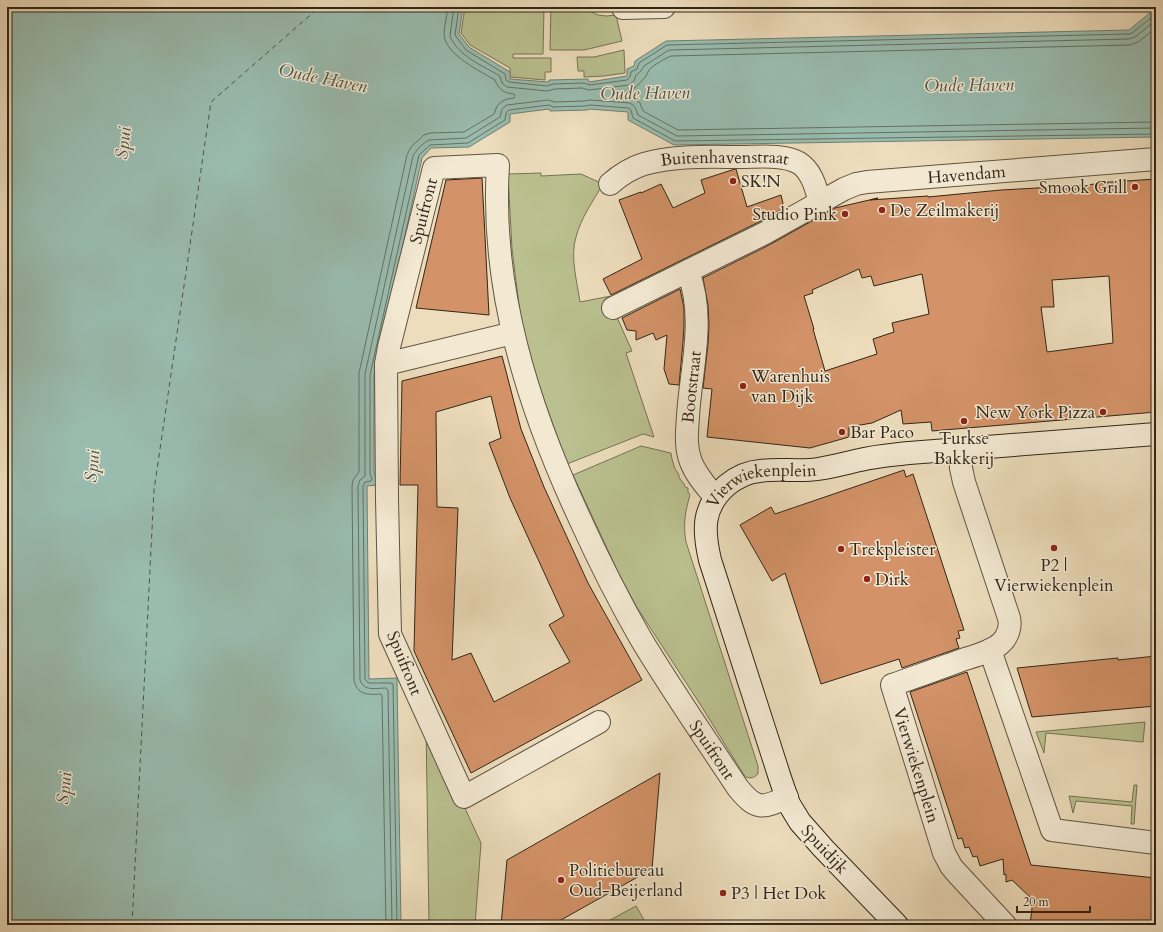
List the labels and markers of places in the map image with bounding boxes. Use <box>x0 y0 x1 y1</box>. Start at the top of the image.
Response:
place label: SK!N <box>741 170 781 193</box>
marker: SK!N <box>728 176 738 186</box>
place label: Smook Grill <box>1039 176 1128 199</box>
marker: Smook Grill <box>1130 182 1140 192</box>
place label: De Zeilmakerij <box>890 199 999 222</box>
place label: Studio Pink <box>753 203 838 226</box>
marker: De Zeilmakerij <box>877 205 887 215</box>
marker: Studio Pink <box>840 209 850 219</box>
place label: Warenhuis van Dijk <box>750 365 830 408</box>
marker: Warenhuis van Dijk <box>738 381 748 391</box>
place label: New York Pizza <box>975 401 1096 424</box>
marker: New York Pizza <box>1098 407 1108 417</box>
marker: Turkse Bakkerij <box>959 416 969 426</box>
place label: Bar Paco <box>850 421 914 444</box>
marker: Bar Paco <box>837 427 847 437</box>
place label: Turkse Bakkerij <box>934 427 994 470</box>
place label: Trekpleister <box>849 538 936 561</box>
marker: P2 | Vierwiekenplein <box>1049 543 1059 553</box>
marker: Trekpleister <box>836 544 846 554</box>
place label: P2 | Vierwiekenplein <box>994 554 1114 597</box>
place label: Dirk <box>875 568 910 591</box>
marker: Dirk <box>862 574 872 584</box>
place label: Politiebureau Oud-Beijerland <box>569 859 683 902</box>
marker: Politiebureau Oud-Beijerland <box>556 875 566 885</box>
place label: P3 | Het Dok <box>731 882 827 905</box>
marker: P3 | Het Dok <box>718 888 728 898</box>

